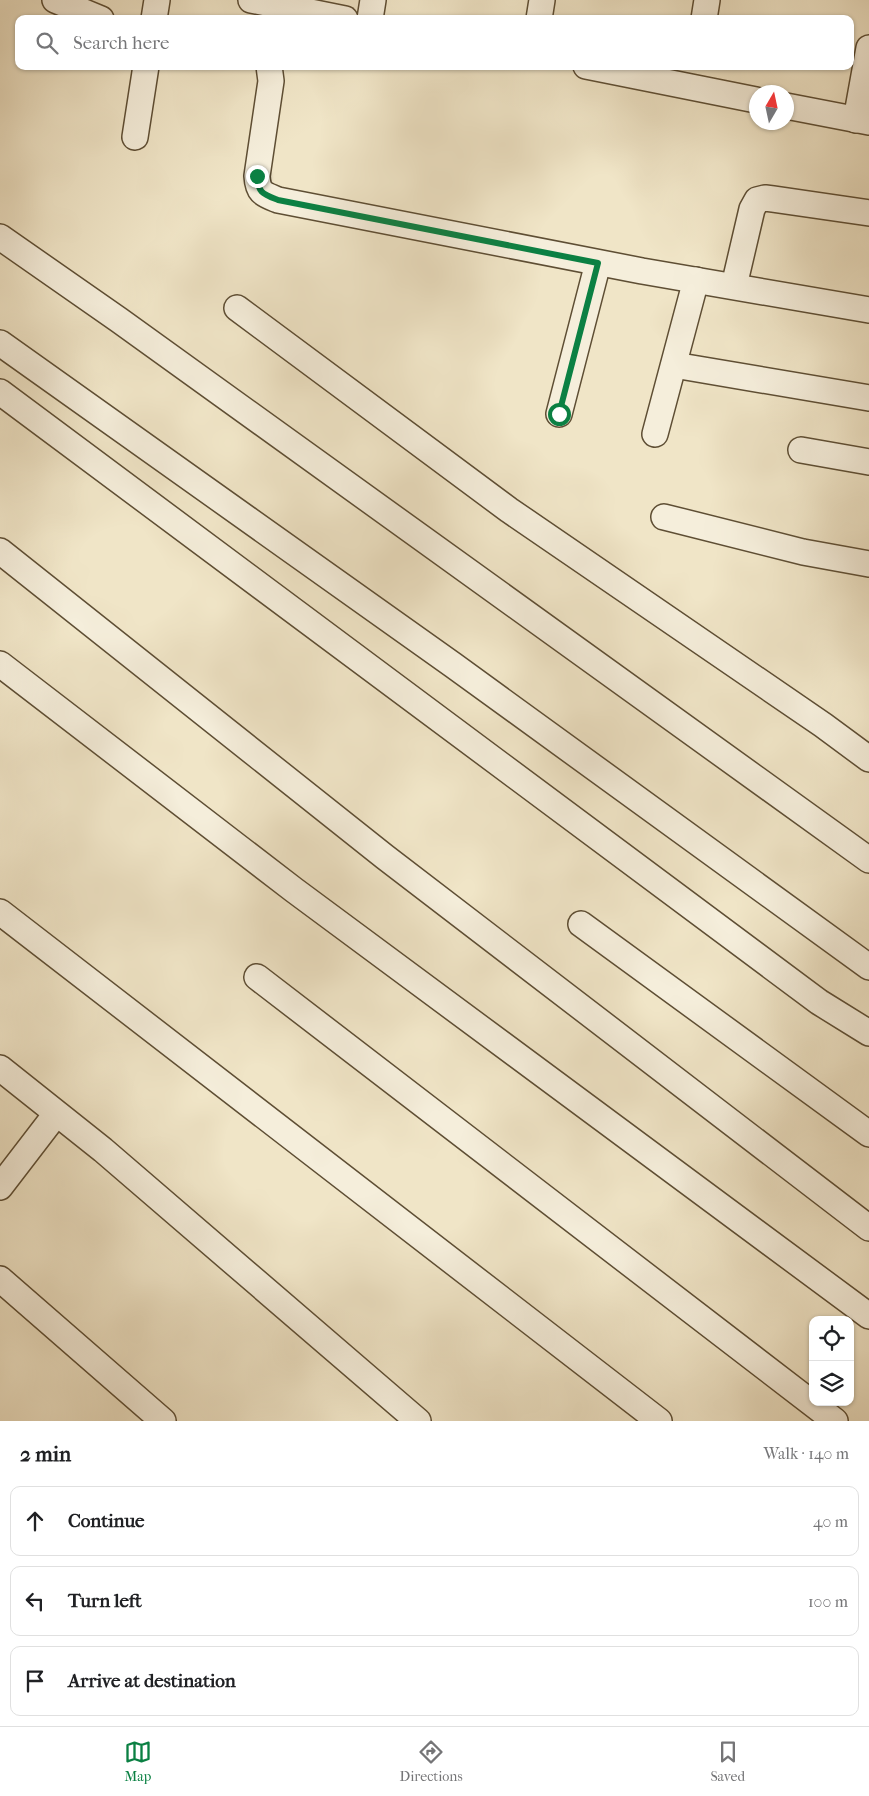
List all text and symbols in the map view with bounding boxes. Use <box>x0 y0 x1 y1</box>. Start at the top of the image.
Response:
search box <box>15 15 854 70</box>
icon: search <box>33 29 61 57</box>
text: Search here <box>73 32 169 54</box>
north arrow <box>749 85 794 130</box>
route end <box>246 165 269 188</box>
route start <box>548 403 571 426</box>
map controls <box>809 1316 854 1406</box>
button: locate <box>809 1316 854 1361</box>
button: layers <box>809 1361 854 1406</box>
text: 2 min <box>20 1442 71 1466</box>
text: Walk · 140 m <box>764 1444 849 1463</box>
icon: ahead <box>21 1507 49 1535</box>
text: Continue <box>68 1510 144 1532</box>
text: 40 m <box>813 1512 848 1531</box>
icon: left <box>21 1587 49 1615</box>
text: Turn left <box>68 1590 142 1612</box>
text: 100 m <box>808 1592 848 1611</box>
icon: arrive <box>21 1667 49 1695</box>
text: Arrive at destination <box>68 1670 236 1692</box>
tab: Map <box>124 1738 152 1785</box>
tab: Directions <box>400 1738 463 1785</box>
tab: Saved <box>710 1738 745 1785</box>

